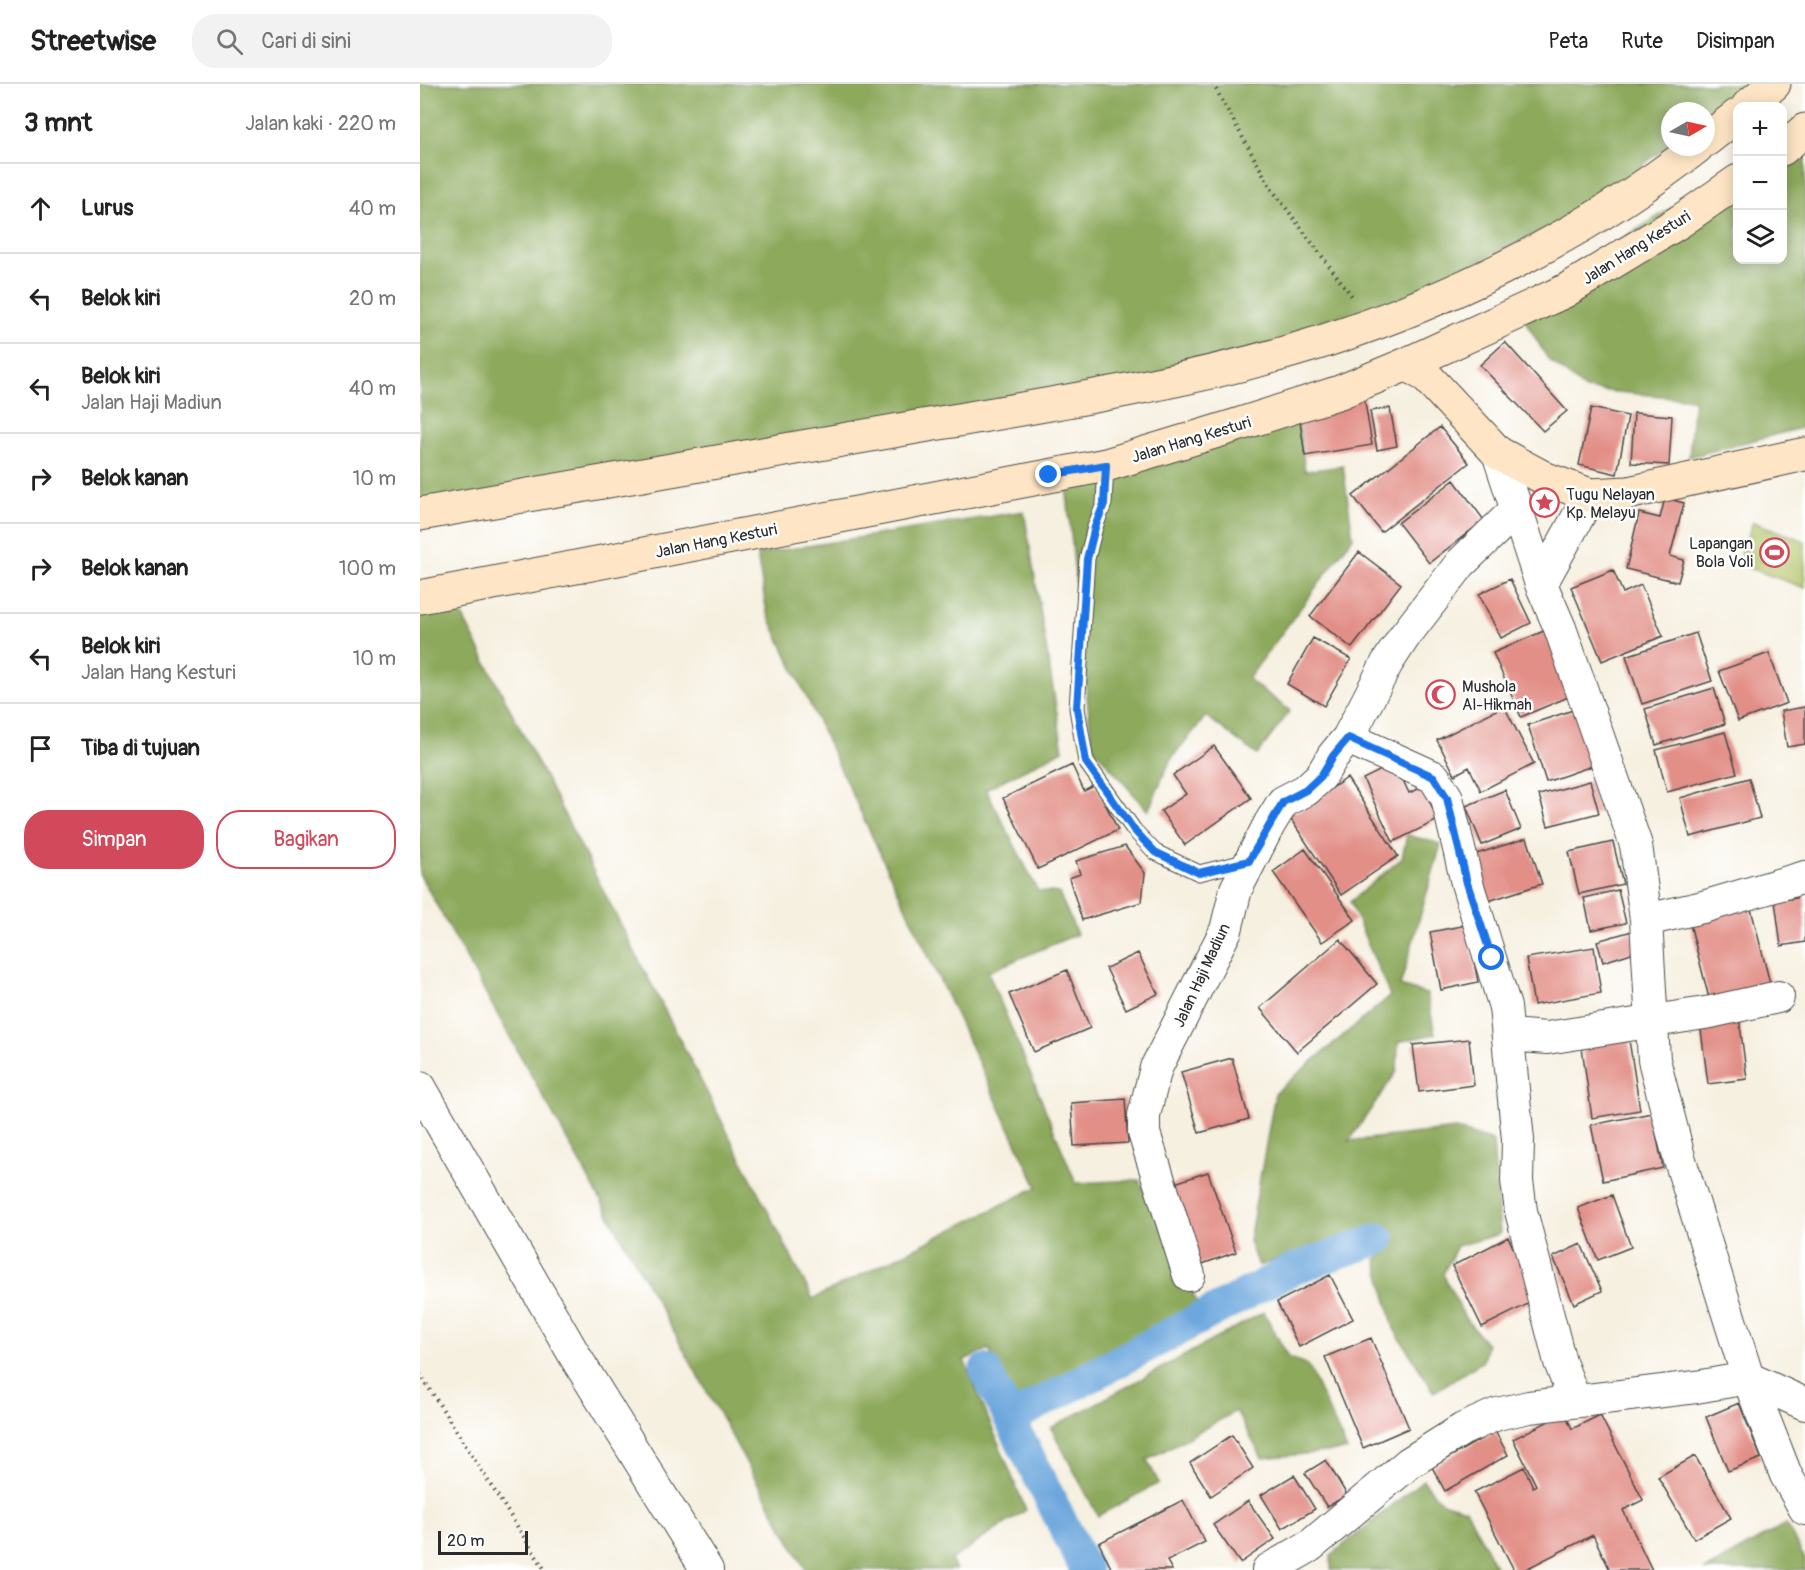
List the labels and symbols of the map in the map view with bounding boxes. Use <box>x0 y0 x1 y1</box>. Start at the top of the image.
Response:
north arrow <box>1661 102 1715 156</box>
street label: Jalan Hang Kesturi <box>1579 206 1694 289</box>
street label: Jalan Hang Kesturi <box>1129 412 1254 468</box>
route end <box>1035 461 1061 487</box>
place label: Tugu Nelayan Kp. Melayu <box>1566 485 1655 523</box>
place icon: Tugu Nelayan Kp. Melayu <box>1529 487 1561 519</box>
street label: Jalan Hang Kesturi <box>654 519 779 563</box>
place label: Lapangan Bola Voli <box>1689 534 1753 572</box>
sports icon: Lapangan Bola Voli <box>1758 536 1790 568</box>
place label: Mushola Al-Hikmah <box>1462 677 1532 715</box>
mosque icon: Mushola Al-Hikmah <box>1425 679 1457 711</box>
street label: Jalan Haji Madiun <box>1169 920 1235 1031</box>
route start <box>1478 944 1504 970</box>
scale bar <box>438 1528 528 1556</box>

